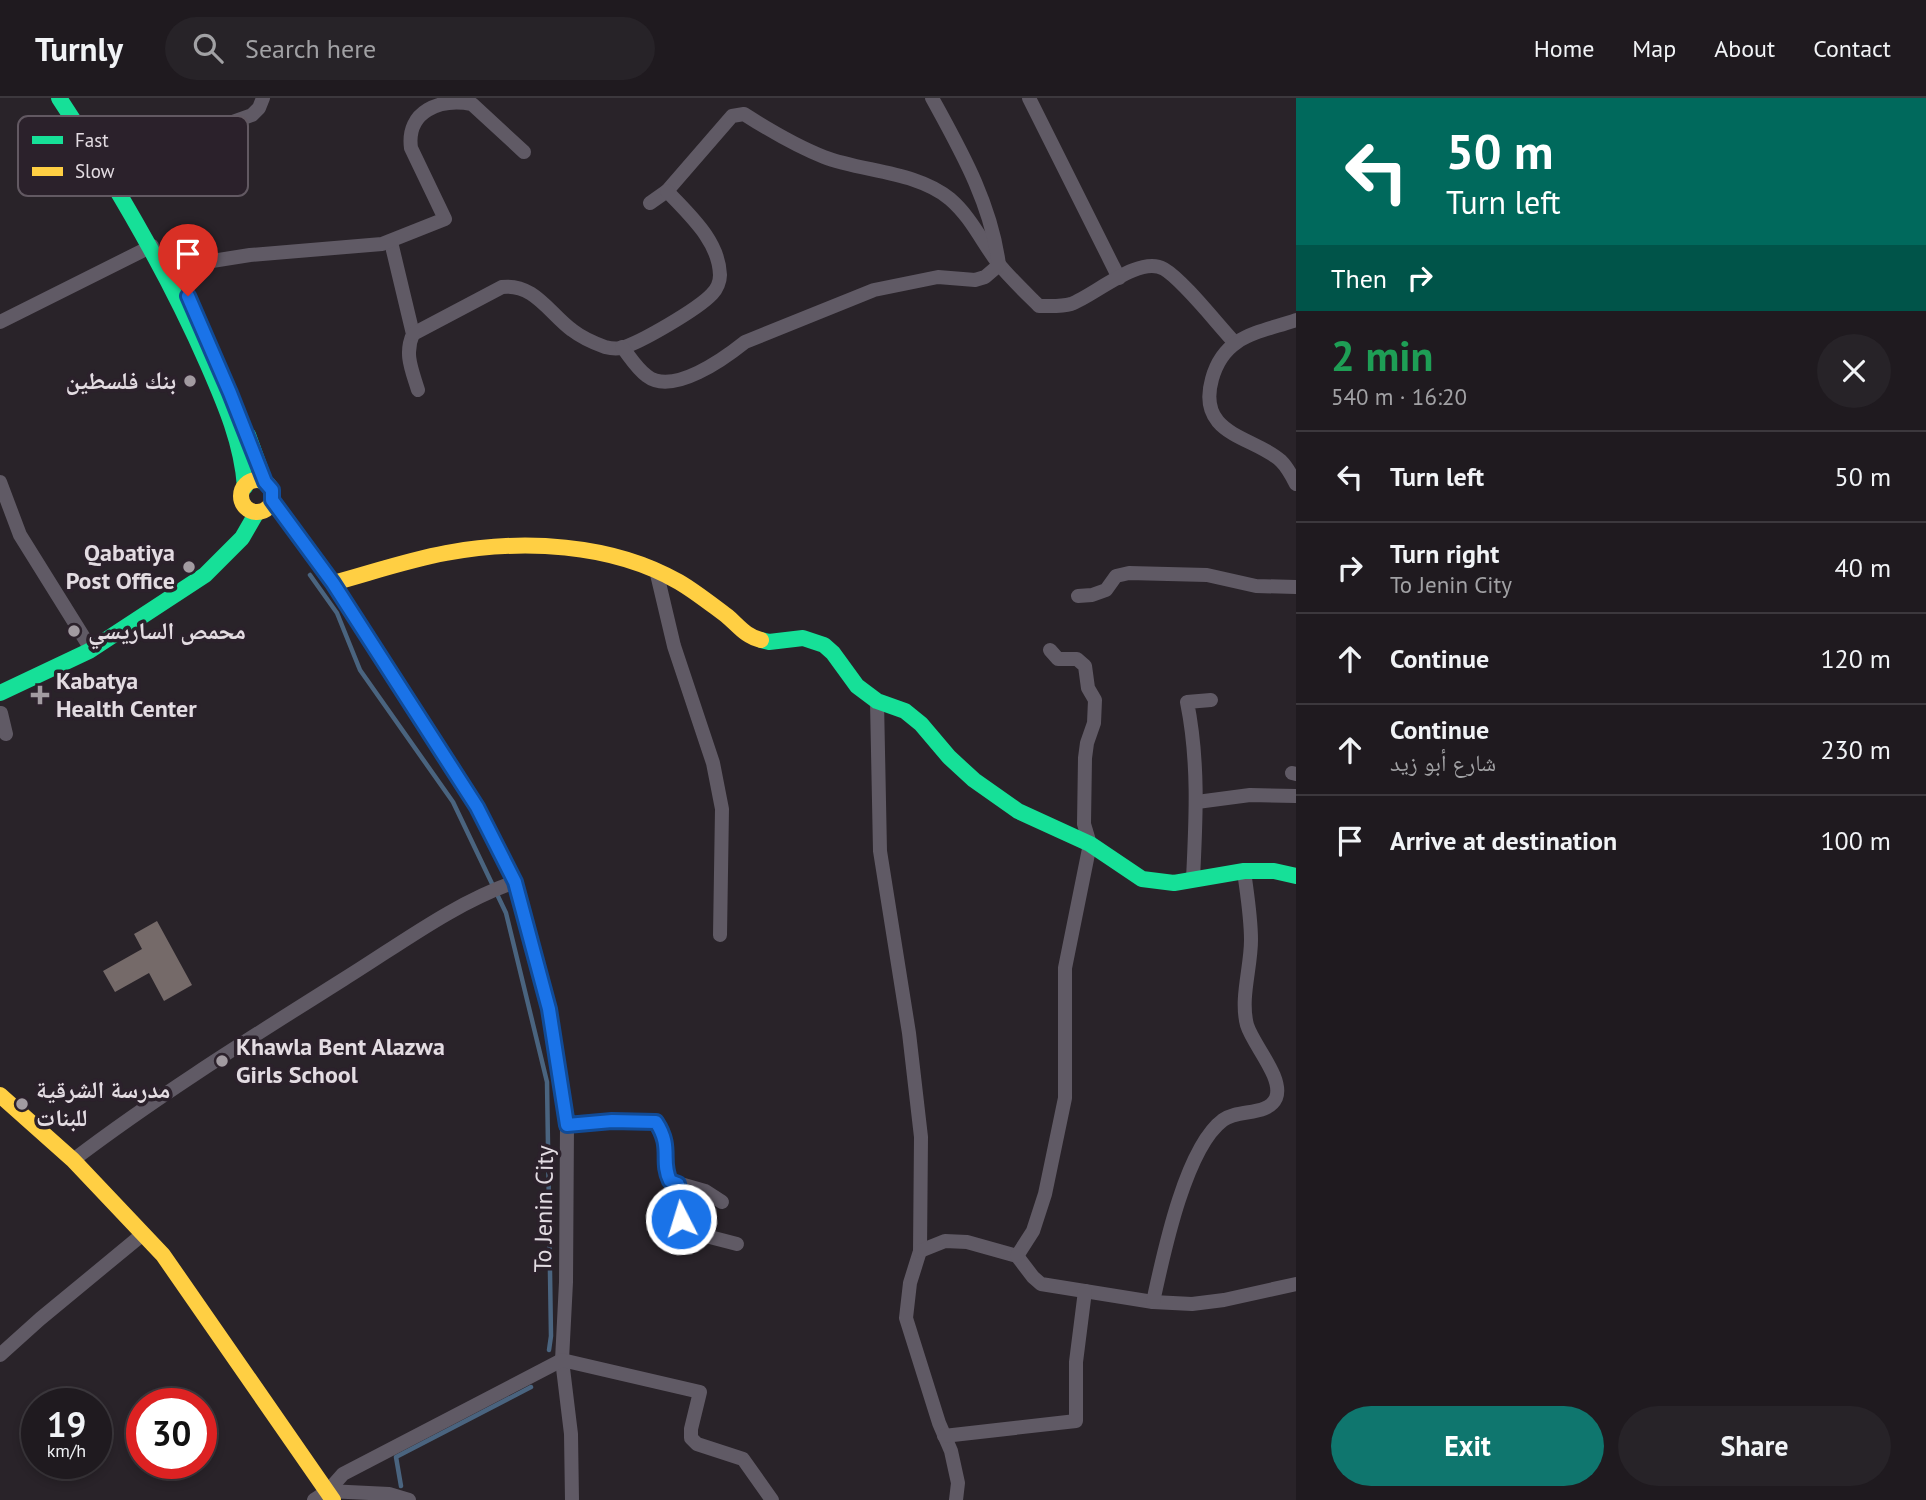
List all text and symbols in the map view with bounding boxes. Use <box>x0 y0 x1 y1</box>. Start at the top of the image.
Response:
search box <box>165 17 655 80</box>
text: Turnly <box>35 27 123 70</box>
icon: search <box>189 29 227 67</box>
text: Search here <box>245 32 376 65</box>
text: Home <box>1534 33 1594 64</box>
text: Map <box>1632 33 1676 64</box>
text: About <box>1714 33 1775 64</box>
text: Contact <box>1813 33 1891 64</box>
legend <box>18 116 248 196</box>
text: 50 m <box>1446 119 1553 183</box>
icon: left <box>1331 126 1422 217</box>
text: Fast <box>75 128 109 152</box>
text: Slow <box>75 159 115 183</box>
text: Turn left <box>1446 181 1561 223</box>
pin <box>158 224 218 296</box>
icon: arrive <box>169 235 207 273</box>
icon: right <box>1401 259 1439 297</box>
text: Then <box>1331 262 1387 295</box>
text: 2 min <box>1331 328 1433 383</box>
button: close <box>1817 334 1891 408</box>
place label: بنك فلسطين <box>66 365 176 396</box>
marker: بنك فلسطين <box>182 373 198 389</box>
text: 540 m · 16:20 <box>1331 382 1467 411</box>
icon: left <box>1331 458 1369 496</box>
text: Turn left <box>1390 460 1484 493</box>
text: 50 m <box>1835 460 1891 493</box>
place label: Qabatiya Post Office <box>66 537 175 596</box>
text: Turn right <box>1390 537 1499 570</box>
icon: right <box>1331 549 1369 587</box>
text: 40 m <box>1835 551 1891 584</box>
marker: Qabatiya Post Office <box>181 559 197 575</box>
text: To Jenin City <box>1390 570 1512 599</box>
place label: محمص الساريسي <box>88 615 246 650</box>
marker: محمص الساريسي <box>66 623 82 639</box>
icon: ahead <box>1331 640 1369 678</box>
text: Continue <box>1390 642 1489 675</box>
text: 120 m <box>1820 642 1891 675</box>
place label: Kabatya Health Center <box>56 665 197 724</box>
marker: Kabatya Health Center <box>30 685 50 705</box>
text: Continue <box>1390 713 1489 746</box>
icon: ahead <box>1331 731 1369 769</box>
text: 230 m <box>1820 733 1891 766</box>
text: شارع أبو زيد <box>1390 748 1496 777</box>
icon: arrive <box>1331 822 1369 860</box>
text: Arrive at destination <box>1390 824 1617 857</box>
text: 100 m <box>1820 824 1891 857</box>
place label: Khawla Bent Alazwa Girls School <box>236 1031 445 1090</box>
marker: Khawla Bent Alazwa Girls School <box>214 1053 230 1069</box>
place label: مدرسة الشرقية للبنات <box>36 1074 170 1133</box>
marker: مدرسة الشرقية للبنات <box>14 1096 30 1112</box>
street label: To Jenin City <box>527 1145 560 1273</box>
position arrow <box>644 1182 718 1256</box>
speed limit sign: 30 <box>126 1388 217 1479</box>
text: 19 <box>47 1401 86 1447</box>
button: Exit <box>1331 1406 1604 1486</box>
button: Share <box>1618 1406 1891 1486</box>
text: km/h <box>47 1439 86 1462</box>

